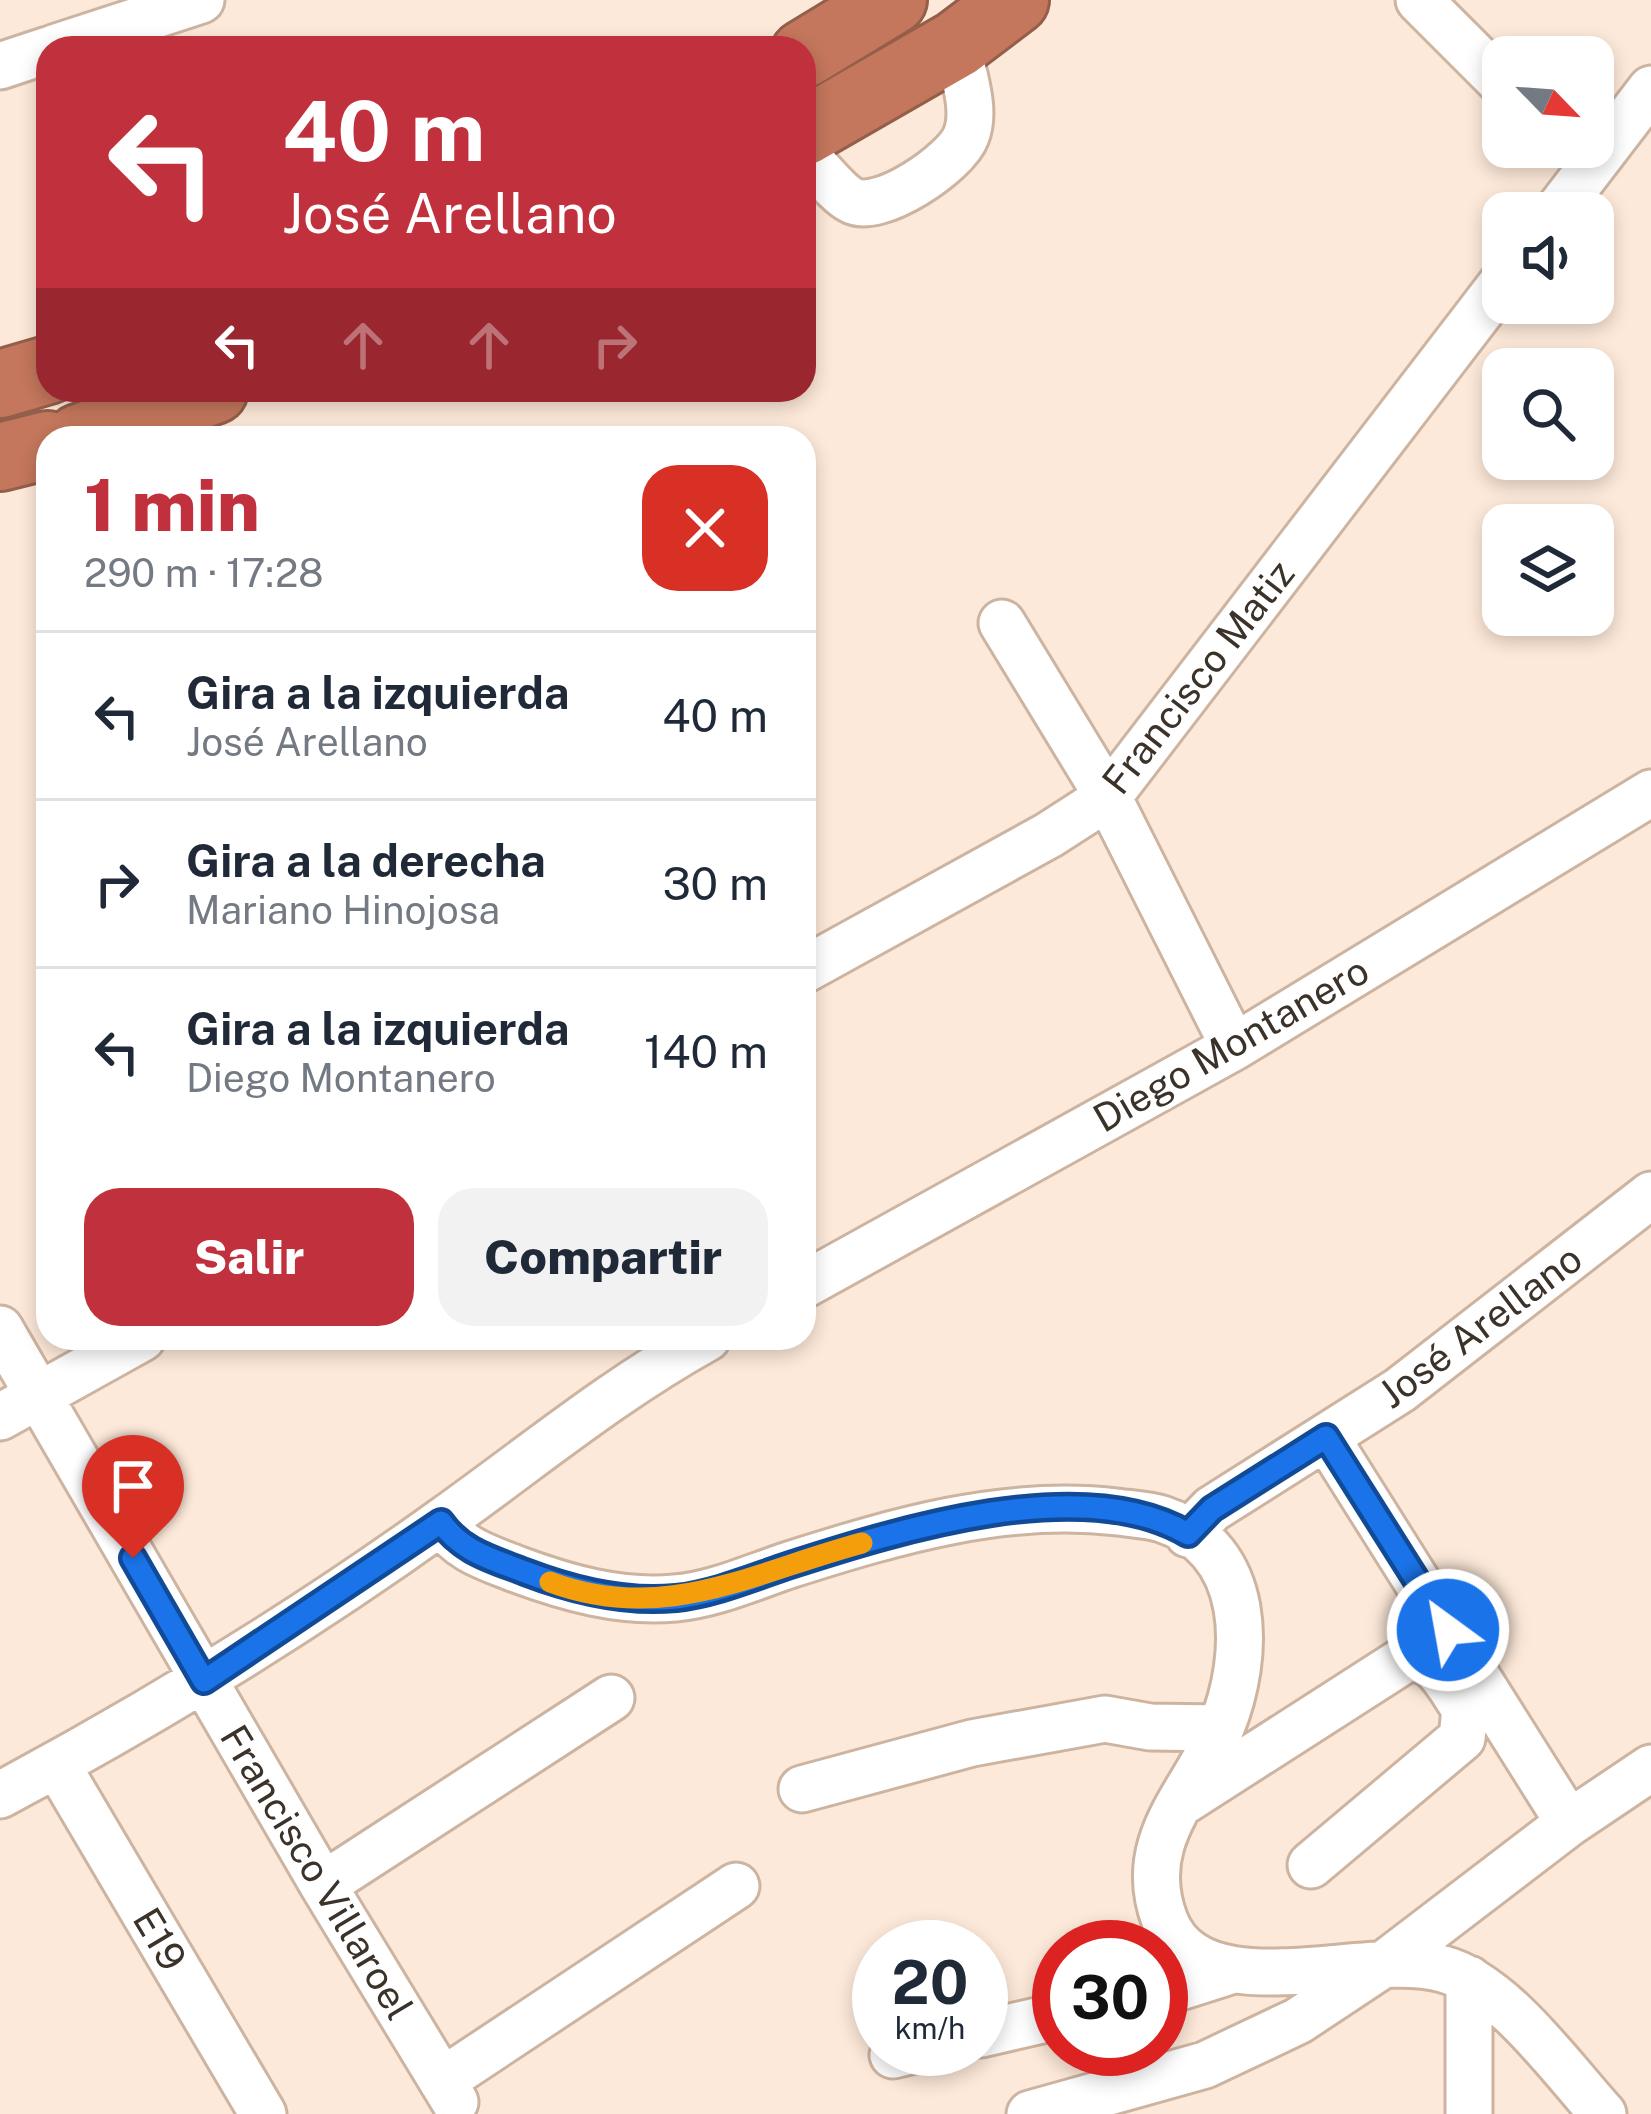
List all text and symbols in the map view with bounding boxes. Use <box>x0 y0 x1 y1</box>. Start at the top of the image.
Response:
north arrow <box>1482 36 1614 168</box>
map controls <box>1482 36 1614 636</box>
text: 40 m <box>282 81 485 180</box>
icon: left <box>84 84 240 240</box>
text: José Arellano <box>282 182 617 245</box>
button: sound <box>1482 192 1614 324</box>
icon: left <box>204 312 270 378</box>
icon: ahead <box>330 312 396 378</box>
icon: ahead <box>456 312 522 378</box>
icon: right <box>582 312 648 378</box>
button: search <box>1482 348 1614 480</box>
text: 1 min <box>84 463 260 547</box>
button: close <box>642 465 768 591</box>
button: layers <box>1482 504 1614 636</box>
text: 290 m · 17:28 <box>84 550 323 596</box>
street label: Francisco Matiz <box>1093 551 1303 803</box>
text: Gira a la izquierda <box>186 666 569 719</box>
icon: left <box>84 683 150 749</box>
text: 40 m <box>662 689 768 742</box>
text: José Arellano <box>186 719 428 765</box>
text: Gira a la derecha <box>186 834 546 887</box>
icon: right <box>84 851 150 917</box>
text: 30 m <box>663 857 768 910</box>
text: Mariano Hinojosa <box>186 887 500 933</box>
street label: Diego Montanero <box>1085 947 1377 1141</box>
text: Gira a la izquierda <box>186 1002 569 1055</box>
icon: left <box>84 1019 150 1085</box>
text: 140 m <box>644 1025 768 1078</box>
text: Diego Montanero <box>186 1055 496 1101</box>
button: Salir <box>84 1188 414 1326</box>
button: Compartir <box>438 1188 768 1326</box>
street label: José Arellano <box>1370 1235 1590 1417</box>
pin <box>82 1435 184 1558</box>
icon: arrive <box>100 1453 166 1519</box>
position arrow <box>1385 1567 1511 1693</box>
street label: Francisco Villaroel <box>211 1717 423 2027</box>
street label: E19 <box>124 1900 196 1978</box>
speed limit sign: 30 <box>1032 1920 1188 2076</box>
text: 20 <box>892 1947 968 2018</box>
text: km/h <box>895 2010 965 2046</box>

